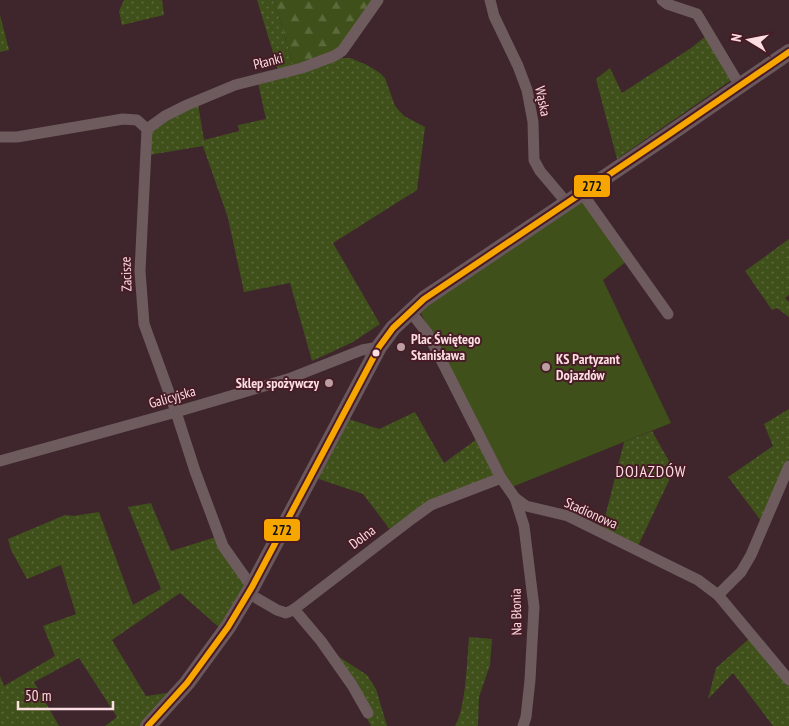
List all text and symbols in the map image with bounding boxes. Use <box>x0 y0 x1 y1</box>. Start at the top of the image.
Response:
north arrow <box>724 15 774 65</box>
text: N <box>727 32 746 43</box>
street label: Płanki <box>251 49 285 73</box>
street label: Wąska <box>531 84 555 118</box>
line badge: 272 <box>573 174 611 198</box>
text: 272 <box>582 177 602 195</box>
street label: Zacisze <box>116 256 136 292</box>
place label: Plac Świętego Stanisława <box>411 330 480 364</box>
marker: Plac Świętego Stanisława <box>395 341 407 353</box>
unlabelled marker <box>371 348 381 358</box>
place label: KS Partyzant Dojazdów <box>556 350 620 384</box>
marker: KS Partyzant Dojazdów <box>540 361 552 373</box>
place label: Sklep spożywczy <box>236 374 319 392</box>
marker: Sklep spożywczy <box>323 377 335 389</box>
street label: Galicyjska <box>147 382 197 412</box>
district label: DOJAZDÓW <box>615 461 687 481</box>
street label: Stadionowa <box>562 493 620 533</box>
line badge: 272 <box>263 518 301 542</box>
text: 272 <box>272 521 292 539</box>
street label: Dolna <box>345 521 379 553</box>
street label: Na Błonia <box>507 588 525 636</box>
scale bar <box>18 678 112 710</box>
text: 50 m <box>25 686 51 705</box>

